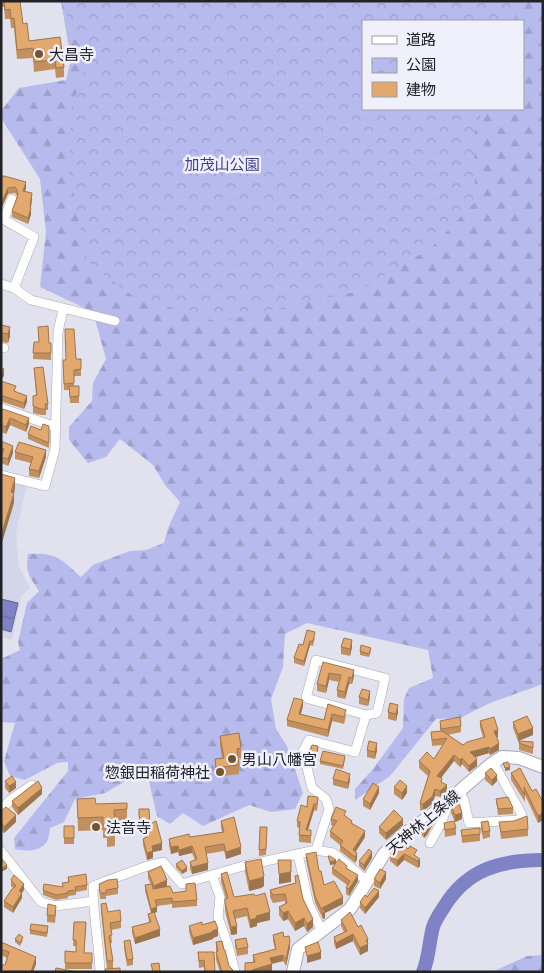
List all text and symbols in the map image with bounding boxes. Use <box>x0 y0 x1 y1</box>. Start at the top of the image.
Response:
legend <box>362 20 524 110</box>
text: 道路 <box>406 30 436 49</box>
place label: 大昌寺 <box>49 45 94 64</box>
marker: 大昌寺 <box>33 48 45 60</box>
text: 公園 <box>406 55 436 74</box>
text: 建物 <box>406 80 436 99</box>
park label: 加茂山公園 <box>184 155 260 174</box>
place label: 男山八幡宮 <box>242 750 317 769</box>
marker: 男山八幡宮 <box>226 753 238 765</box>
place label: 惣銀田稲荷神社 <box>105 763 210 782</box>
marker: 惣銀田稲荷神社 <box>214 766 226 778</box>
street label: 天神林上条線 <box>382 786 464 858</box>
place label: 法音寺 <box>106 818 151 837</box>
marker: 法音寺 <box>90 821 102 833</box>

